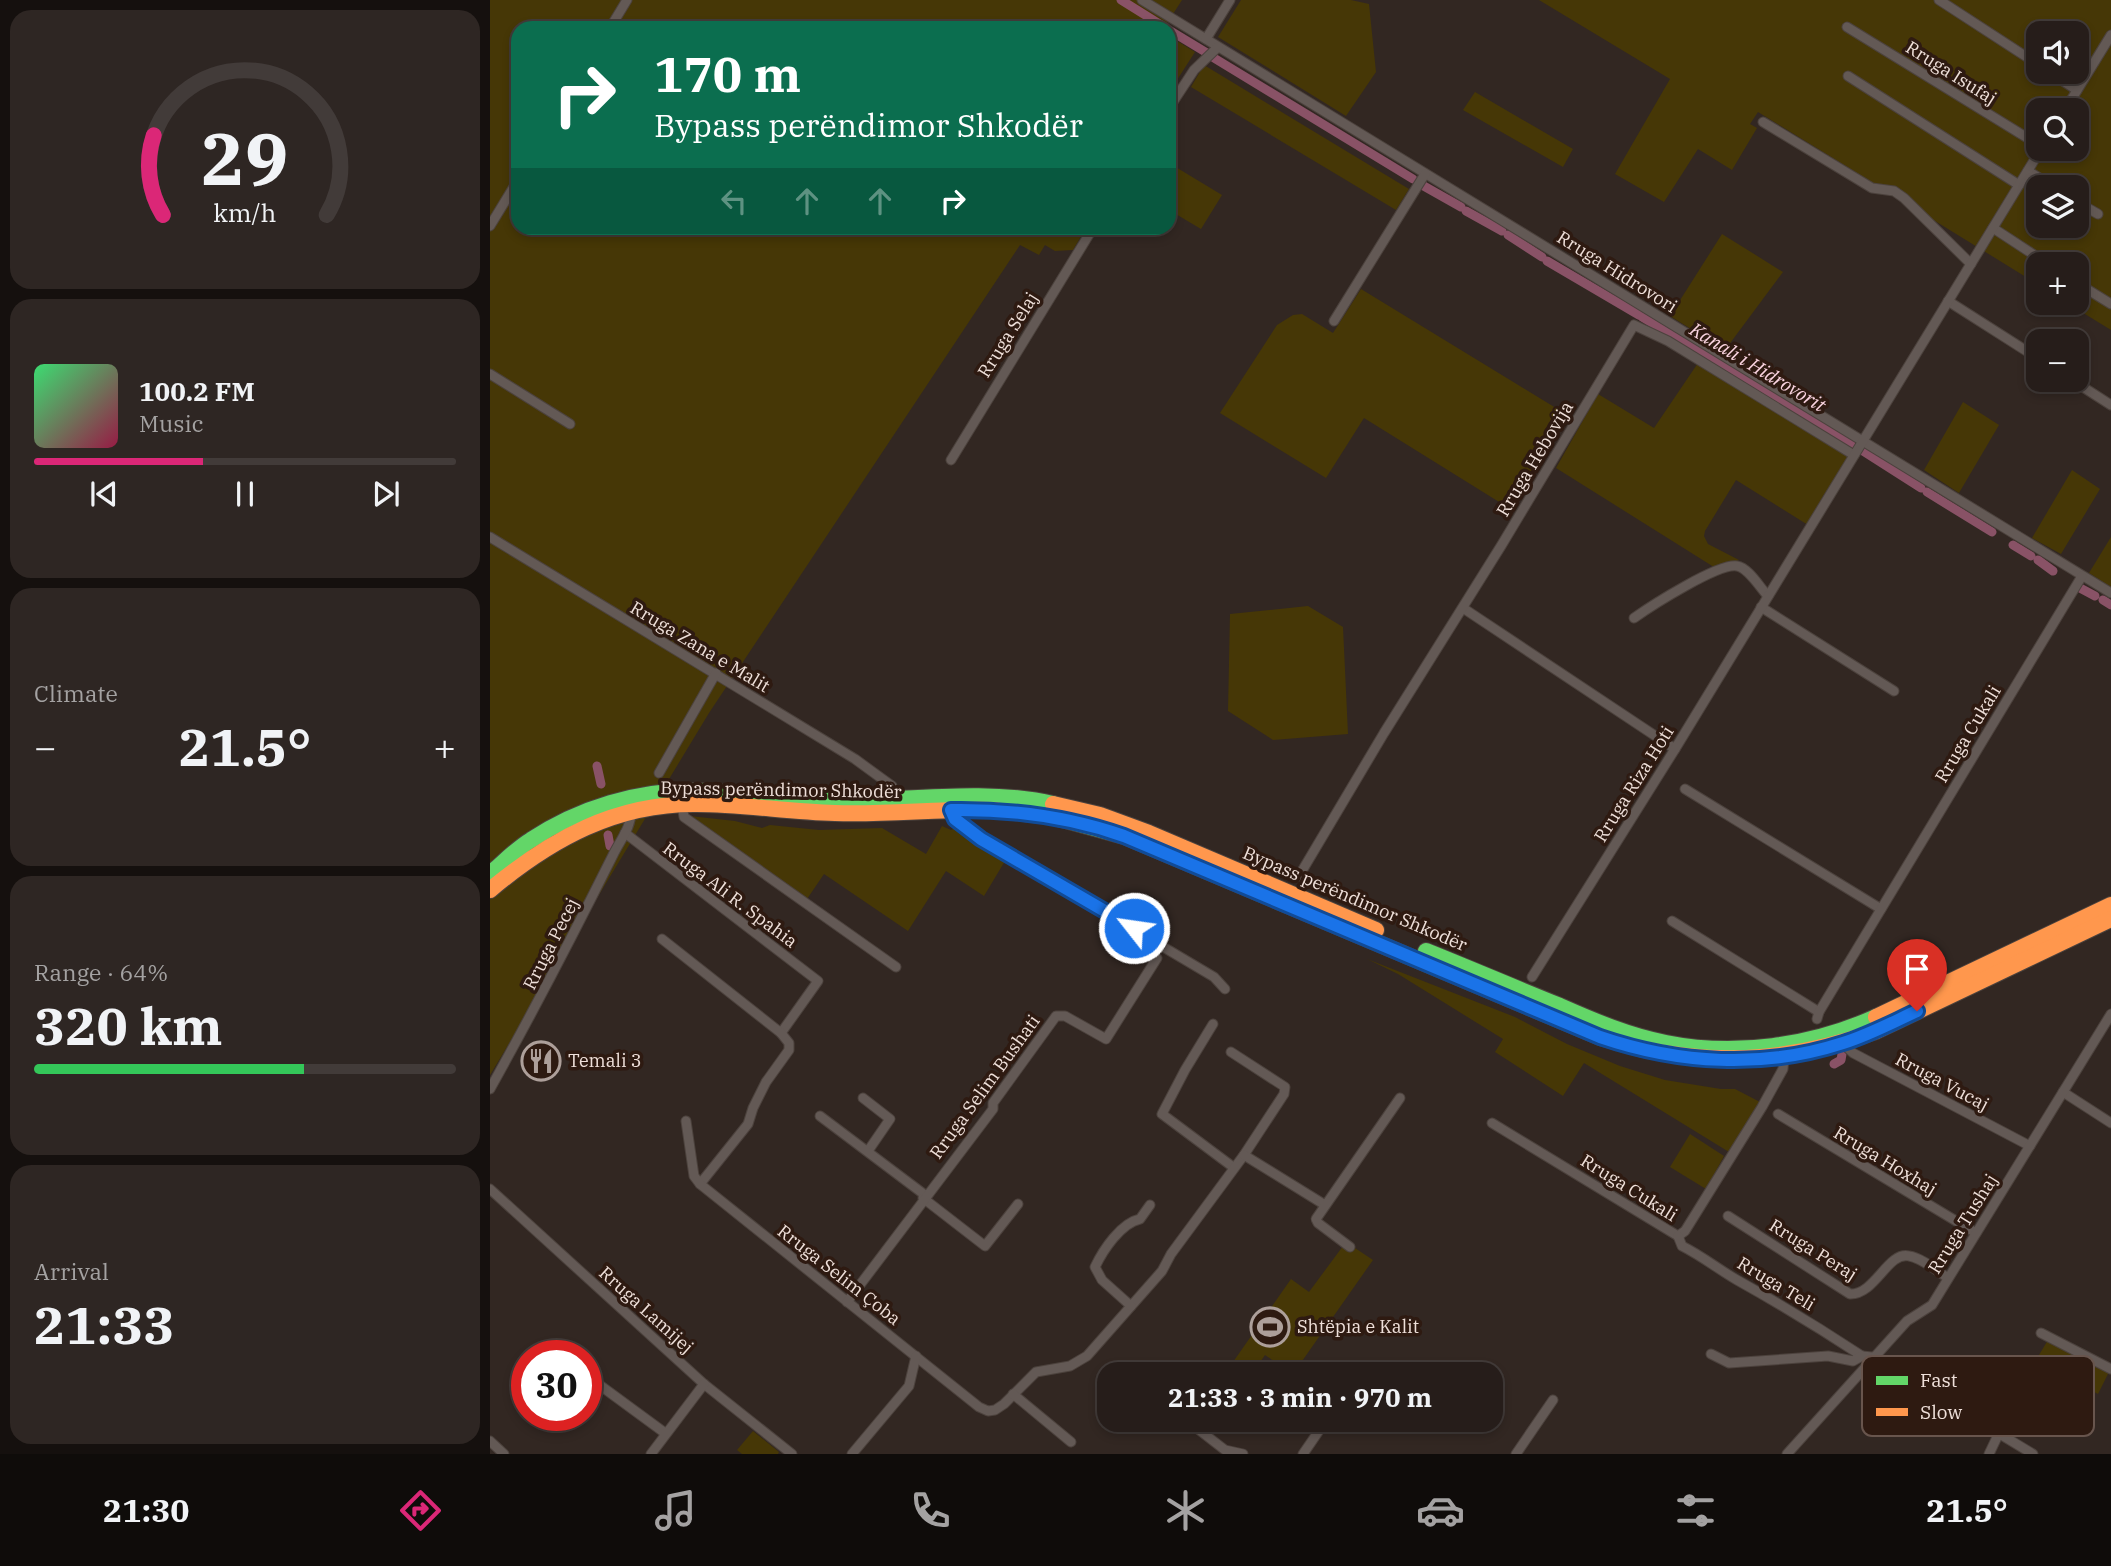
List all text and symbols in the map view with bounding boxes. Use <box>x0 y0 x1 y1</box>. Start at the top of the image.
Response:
map controls <box>2026 21 2089 392</box>
button: sound <box>2026 21 2089 84</box>
street label: Rruga Isufaj <box>1902 36 2001 110</box>
text: 170 m <box>654 42 801 105</box>
icon: right <box>539 49 630 140</box>
button: search <box>2026 98 2089 161</box>
text: Bypass perëndimor Shkodër <box>654 104 1083 146</box>
text: 29 <box>201 111 289 206</box>
button: layers <box>2026 175 2089 238</box>
icon: left <box>715 182 753 220</box>
icon: ahead <box>788 182 826 220</box>
icon: ahead <box>861 182 899 220</box>
icon: right <box>934 182 972 220</box>
text: km/h <box>213 196 277 229</box>
street label: Rruga Hidrovori <box>1553 225 1682 318</box>
button: + <box>2026 252 2089 315</box>
street label: Rruga Selaj <box>972 288 1043 382</box>
water label: Kanali i Hidrovorit <box>1685 317 1831 418</box>
button: − <box>2026 329 2089 392</box>
text: 100.2 FM <box>139 374 255 408</box>
street label: Rruga Hebovija <box>1491 397 1578 521</box>
text: Music <box>139 408 204 438</box>
icon: previous <box>85 475 123 513</box>
icon: pause <box>226 475 264 513</box>
icon: next <box>367 475 405 513</box>
street label: Rruga Zana e Malit <box>626 596 774 697</box>
text: Climate <box>34 678 118 708</box>
street label: Rruga Cukali <box>1929 681 2006 787</box>
text: 21.5° <box>179 713 311 780</box>
street label: Rruga Riza Hoti <box>1589 721 1679 846</box>
text: − <box>34 722 57 771</box>
text: + <box>433 722 456 771</box>
street label: Bypass perëndimor Shkodër <box>660 776 902 803</box>
street label: Rruga Ali R. Spahia <box>659 837 802 953</box>
street label: Bypass perëndimor Shkodër <box>1240 841 1471 956</box>
position arrow <box>1097 891 1171 965</box>
street label: Rruga Pecej <box>518 894 584 994</box>
pin <box>1887 939 1947 1011</box>
icon: arrive <box>1898 950 1936 988</box>
text: Range · 64% <box>34 957 168 987</box>
text: 320 km <box>34 992 223 1059</box>
street label: Rruga Selim Bushati <box>925 1010 1045 1163</box>
restaurant icon: Temali 3 <box>520 1040 562 1082</box>
street label: Rruga Vucaj <box>1892 1047 1993 1116</box>
place label: Temali 3 <box>568 1049 642 1072</box>
street label: Rruga Hoxhaj <box>1830 1121 1941 1200</box>
street label: Rruga Cukali <box>1577 1149 1682 1227</box>
street label: Rruga Tushaj <box>1923 1170 2002 1278</box>
street label: Rruga Peraj <box>1765 1214 1861 1286</box>
street label: Rruga Selim Çoba <box>773 1219 906 1330</box>
street label: Rruga Teli <box>1733 1251 1820 1316</box>
text: Arrival <box>34 1256 109 1286</box>
street label: Rruga Lamijej <box>594 1261 698 1358</box>
text: 21:33 <box>34 1291 175 1358</box>
sports icon: Shtëpia e Kalit <box>1249 1306 1291 1348</box>
place label: Shtëpia e Kalit <box>1297 1315 1419 1338</box>
speed limit sign: 30 <box>511 1340 602 1431</box>
legend <box>1862 1356 2094 1436</box>
text: Fast <box>1920 1368 1958 1392</box>
text: 21:33 · 3 min · 970 m <box>1168 1380 1432 1414</box>
text: Slow <box>1920 1400 1962 1424</box>
icon: directions <box>396 1486 445 1535</box>
icon: music <box>651 1486 700 1535</box>
icon: phone <box>906 1486 955 1535</box>
icon: climate <box>1161 1486 1210 1535</box>
icon: car <box>1416 1486 1465 1535</box>
icon: filters <box>1671 1486 1720 1535</box>
text: 21:30 <box>103 1489 190 1531</box>
text: 21.5° <box>1926 1489 2008 1531</box>

